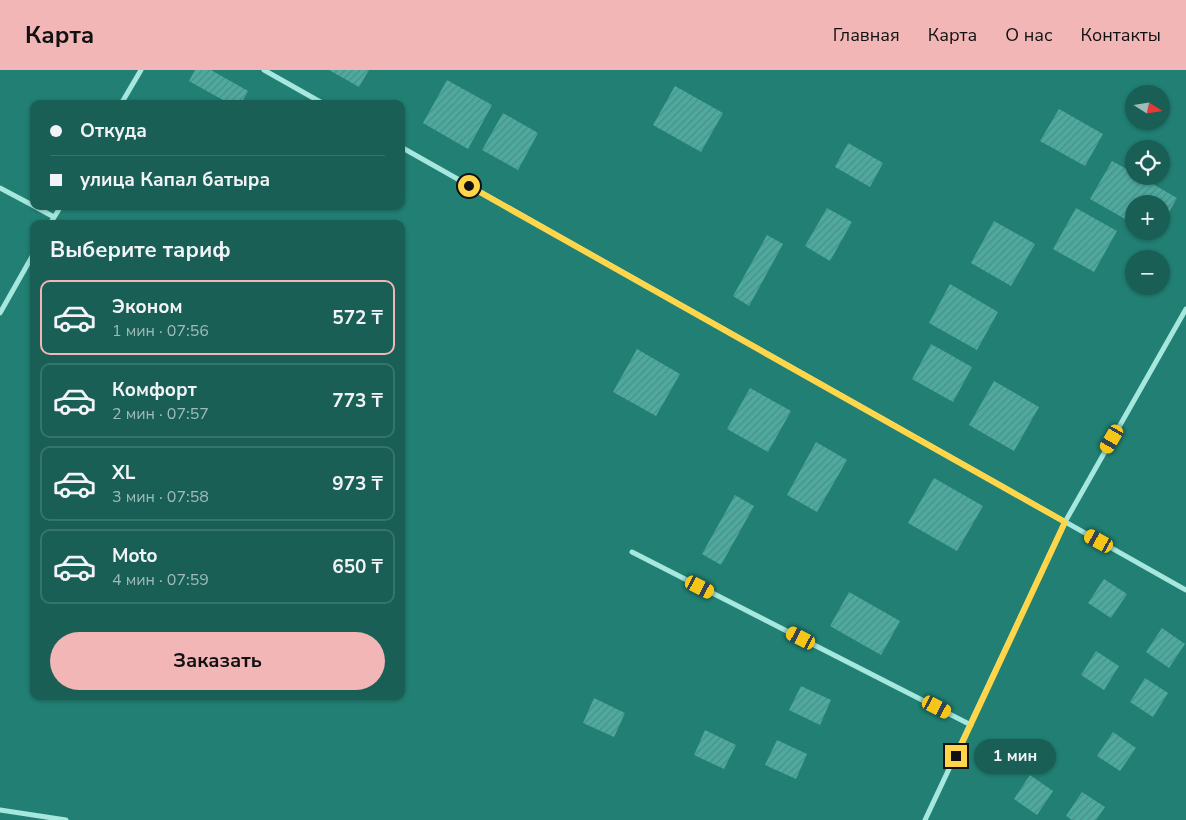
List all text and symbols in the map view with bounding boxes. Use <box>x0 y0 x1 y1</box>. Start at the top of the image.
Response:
text: Карта <box>25 19 94 51</box>
text: Главная <box>833 23 900 47</box>
text: Карта <box>928 23 977 47</box>
text: О нас <box>1005 23 1053 47</box>
text: Контакты <box>1081 23 1161 47</box>
north arrow <box>1125 85 1170 130</box>
map controls <box>1125 85 1170 295</box>
text: Откуда <box>80 118 147 144</box>
button: locate <box>1125 140 1170 185</box>
text: улица Капал батыра <box>80 167 270 193</box>
route start <box>458 175 480 197</box>
button: + <box>1125 195 1170 240</box>
text: Выберите тариф <box>50 235 231 265</box>
button: − <box>1125 250 1170 295</box>
text: Эконом <box>112 294 183 320</box>
icon: car <box>52 295 97 340</box>
text: 572 ₸ <box>332 305 383 331</box>
text: 1 мин · 07:56 <box>112 320 209 342</box>
text: Комфорт <box>112 377 197 403</box>
icon: car <box>52 378 97 423</box>
text: 773 ₸ <box>332 388 383 414</box>
text: 2 мин · 07:57 <box>112 403 209 425</box>
car <box>1098 422 1125 456</box>
text: XL <box>112 460 135 486</box>
icon: car <box>52 461 97 506</box>
text: 973 ₸ <box>332 471 383 497</box>
text: 3 мин · 07:58 <box>112 486 209 508</box>
car <box>1082 527 1115 555</box>
text: Moto <box>112 543 158 569</box>
icon: car <box>52 544 97 589</box>
text: 650 ₸ <box>332 554 383 580</box>
text: 4 мин · 07:59 <box>112 569 209 591</box>
car <box>683 574 716 600</box>
car <box>784 625 817 651</box>
button: Заказать <box>50 632 385 690</box>
car <box>920 694 953 720</box>
callout: 1 мин <box>974 738 1056 774</box>
route end <box>945 745 967 767</box>
text: 1 мин <box>993 745 1037 767</box>

